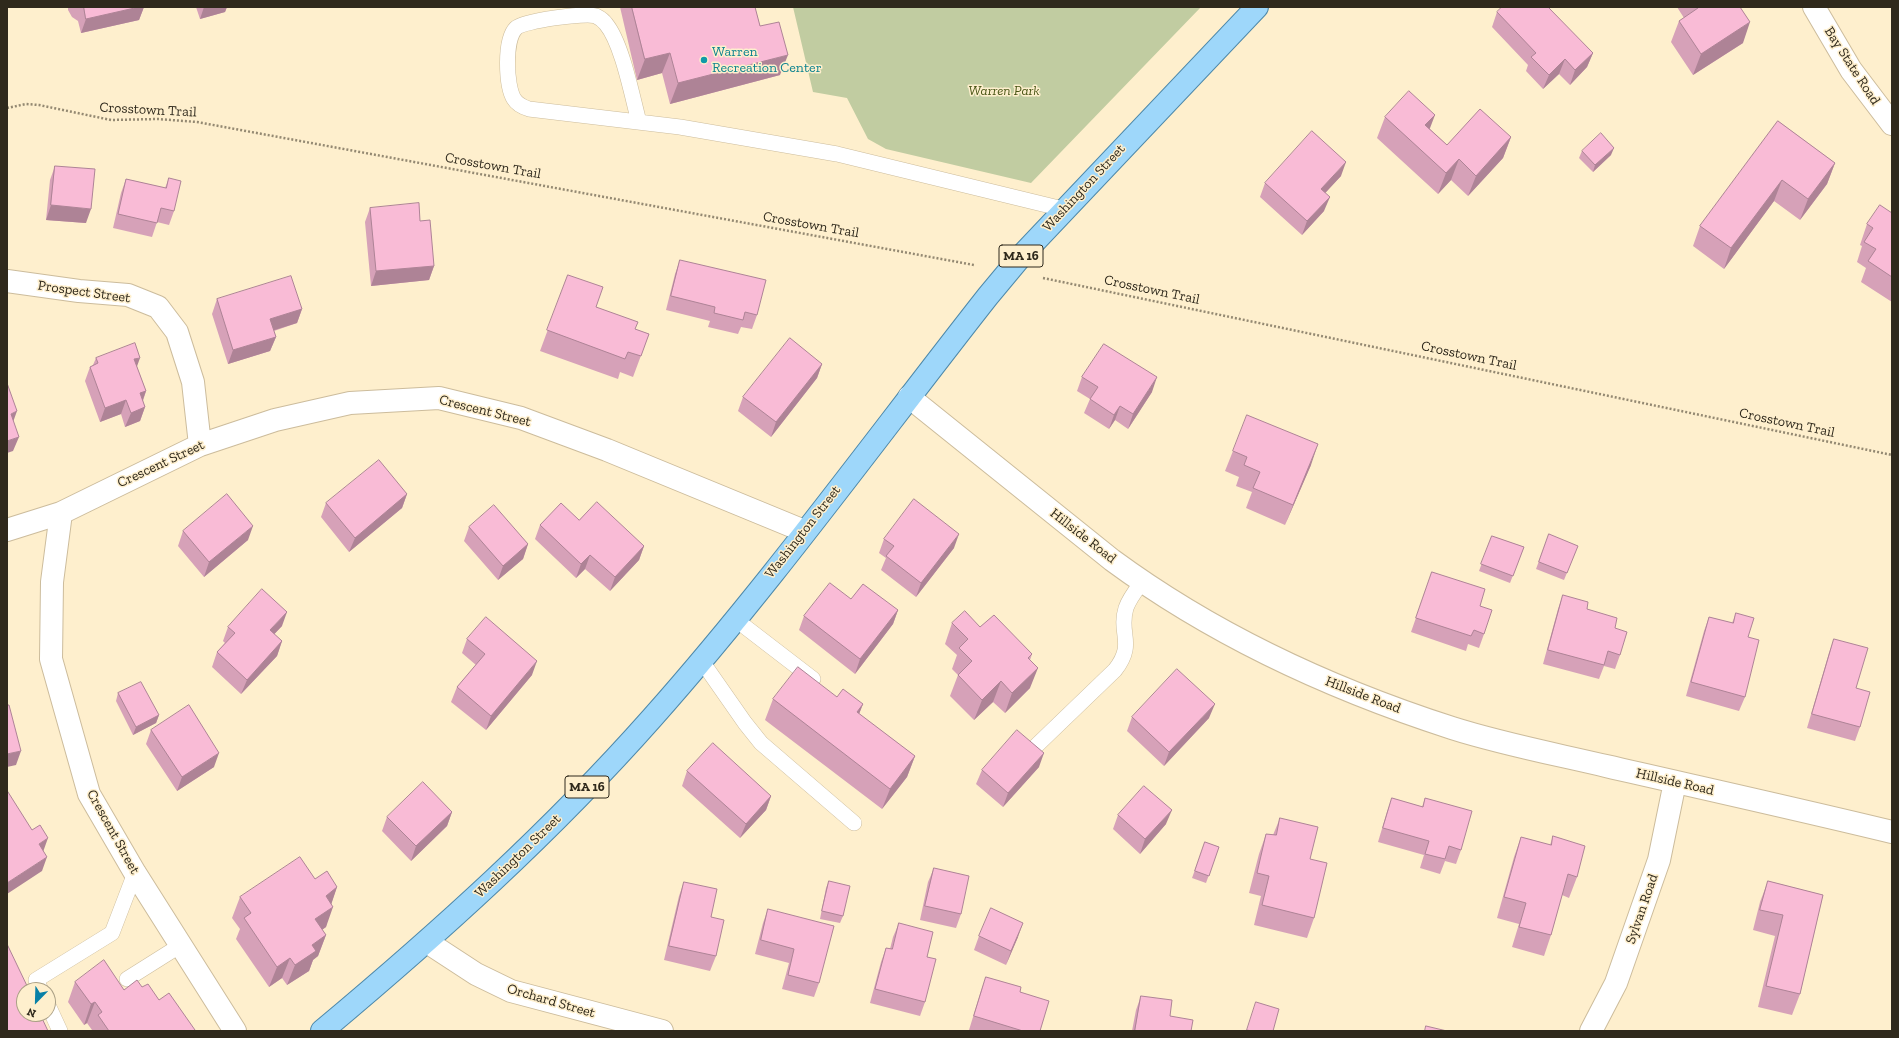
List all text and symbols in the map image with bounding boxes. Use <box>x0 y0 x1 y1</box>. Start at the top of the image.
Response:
street label: Bay State Road <box>1821 24 1883 108</box>
place label: Warren Recreation Center <box>712 44 822 76</box>
marker: Warren Recreation Center <box>699 55 709 65</box>
park label: Warren Park <box>968 83 1040 99</box>
street label: Crosstown Trail <box>99 99 197 121</box>
street label: Washington Street <box>1039 141 1129 235</box>
street label: Crosstown Trail <box>444 149 542 183</box>
street label: Crosstown Trail <box>762 208 860 242</box>
road number: MA 16 <box>999 245 1043 267</box>
street label: Crosstown Trail <box>1103 272 1201 308</box>
street label: Prospect Street <box>37 277 131 307</box>
street label: Crosstown Trail <box>1420 338 1518 374</box>
street label: Crescent Street <box>437 391 533 431</box>
street label: Crosstown Trail <box>1738 405 1836 441</box>
street label: Crescent Street <box>115 437 207 491</box>
street label: Washington Street <box>762 482 844 582</box>
street label: Hillside Road <box>1046 505 1120 567</box>
street label: Hillside Road <box>1323 673 1403 717</box>
street label: Hillside Road <box>1634 765 1716 799</box>
road number: MA 16 <box>565 776 609 798</box>
street label: Crescent Street <box>83 787 143 877</box>
street label: Washington Street <box>471 811 565 901</box>
street label: Sylvan Road <box>1622 872 1662 946</box>
street label: Orchard Street <box>505 980 597 1022</box>
north arrow <box>16 982 56 1022</box>
text: N <box>25 1005 38 1020</box>

